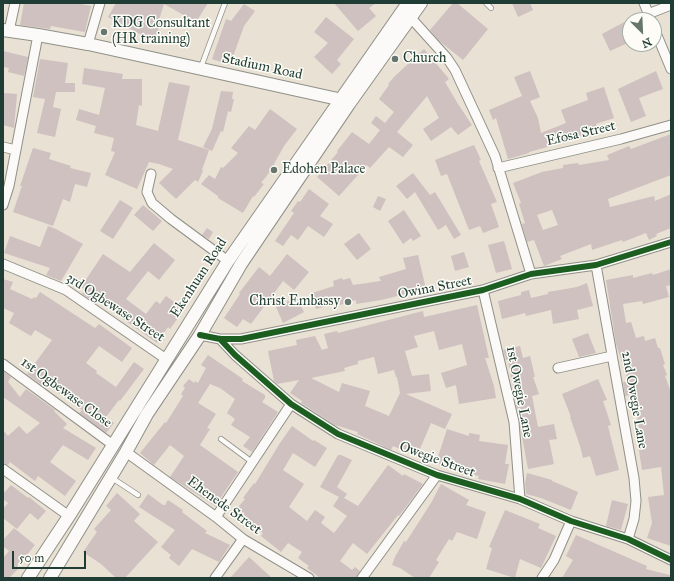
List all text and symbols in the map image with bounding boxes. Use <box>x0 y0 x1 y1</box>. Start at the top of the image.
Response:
north arrow <box>622 12 662 52</box>
place label: KDG Consultant (HR training) <box>112 16 210 48</box>
marker: KDG Consultant (HR training) <box>99 27 109 37</box>
text: N <box>640 35 654 50</box>
street label: Stadium Road <box>220 50 304 84</box>
place label: Church <box>403 51 447 67</box>
marker: Church <box>390 54 400 64</box>
street label: Efosa Street <box>545 118 617 150</box>
place label: Edohen Palace <box>282 162 365 178</box>
marker: Edohen Palace <box>269 165 279 175</box>
street label: Ekenhuan Road <box>167 235 231 321</box>
street label: 3rd Ogbewase Street <box>62 270 168 346</box>
street label: Owina Street <box>397 273 473 303</box>
place label: Christ Embassy <box>249 294 340 310</box>
marker: Christ Embassy <box>343 297 353 307</box>
street label: 1st Owegie Lane <box>502 345 536 439</box>
street label: 2nd Owegie Lane <box>617 350 651 450</box>
street label: 1st Ogbewase Close <box>17 354 115 432</box>
street label: Owegie Street <box>397 439 477 481</box>
street label: Ehenede Street <box>184 473 264 539</box>
scale bar <box>14 543 88 569</box>
text: 50 m <box>19 551 44 565</box>

